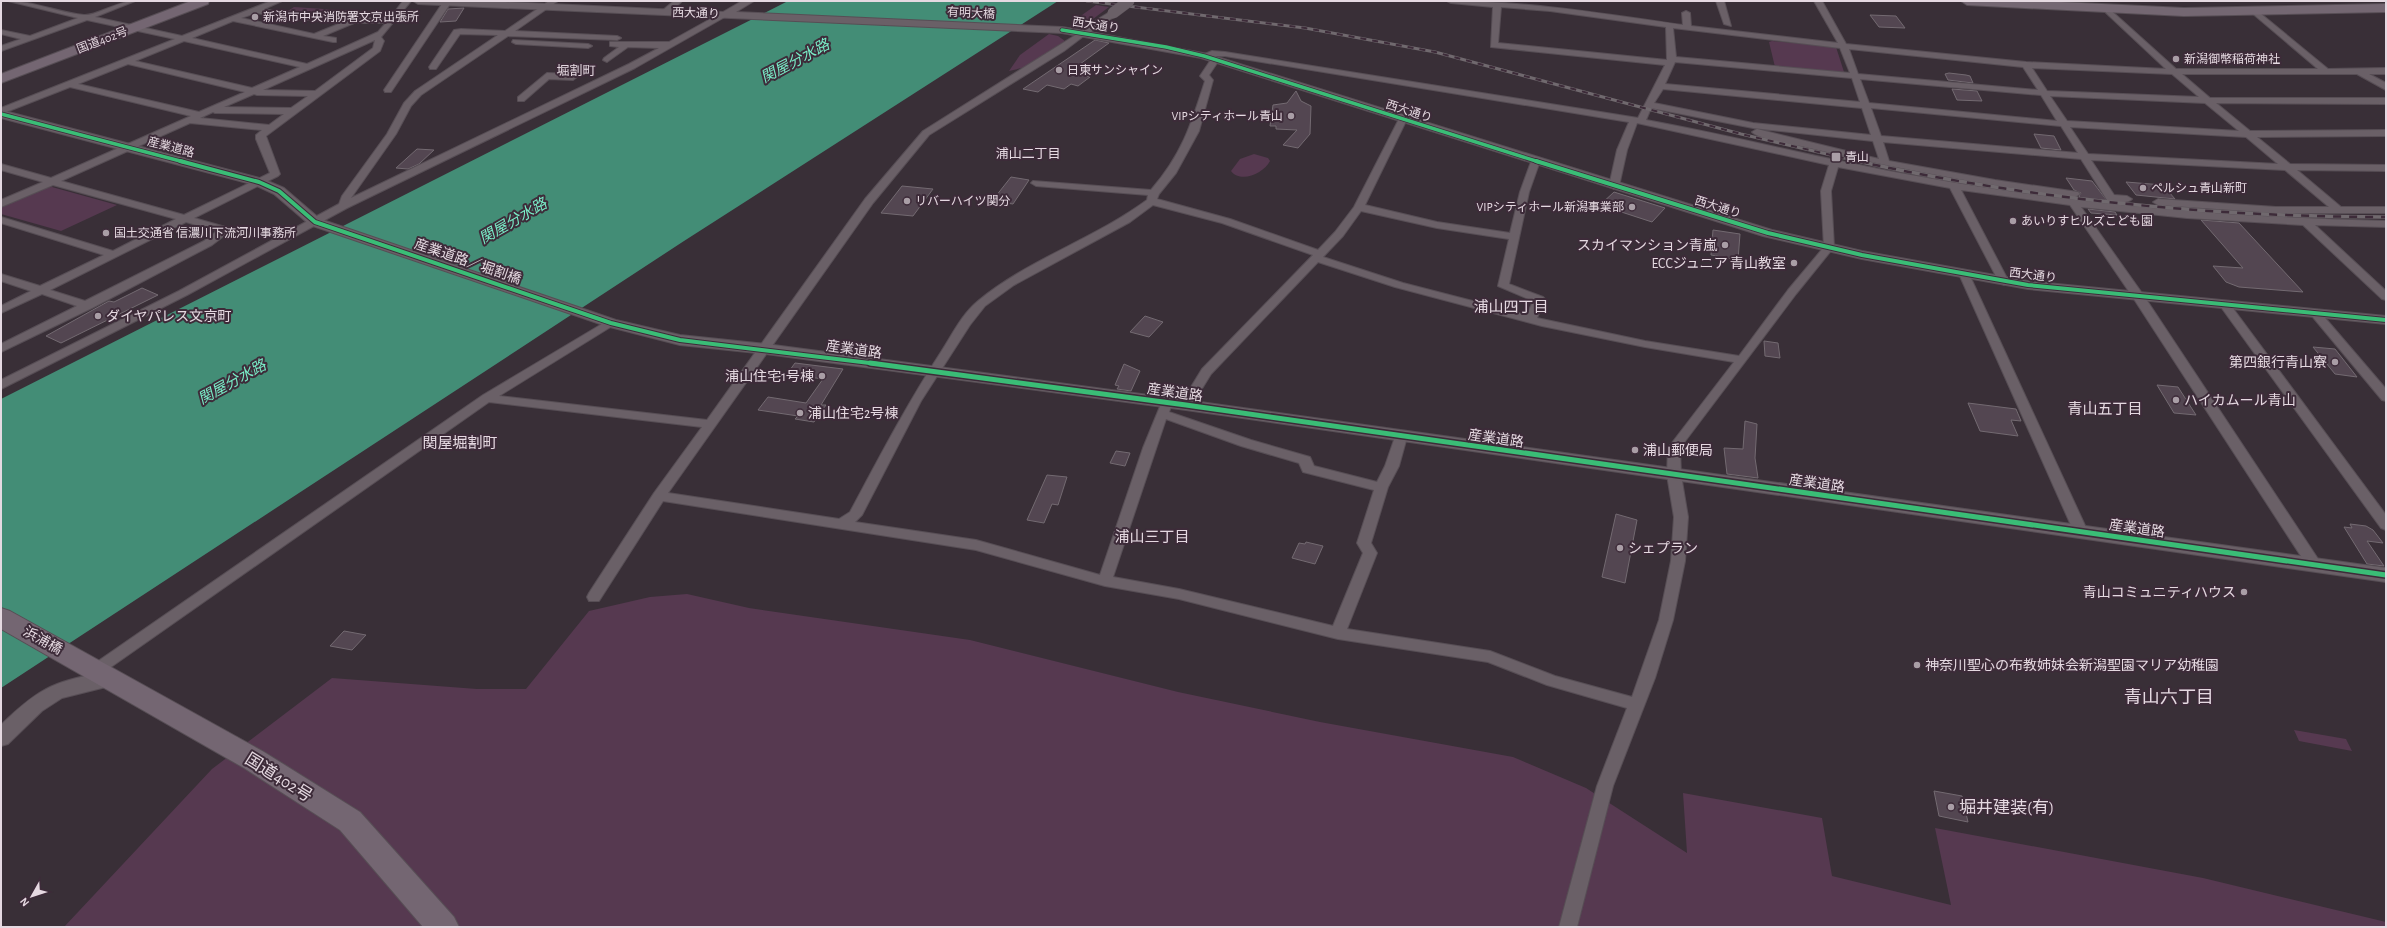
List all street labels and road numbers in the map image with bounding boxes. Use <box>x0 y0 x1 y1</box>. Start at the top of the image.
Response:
street label: 西大通り <box>672 5 720 20</box>
street label: 有明大橋 <box>947 5 995 20</box>
street label: 西大通り <box>1071 14 1121 35</box>
street label: 国道402号 <box>74 24 129 55</box>
street label: 西大通り <box>1384 97 1434 124</box>
street label: 産業道路 <box>146 134 196 159</box>
street label: 西大通り <box>1693 193 1743 220</box>
street label: 産業道路／堀割橋 <box>412 236 523 287</box>
street label: 西大通り <box>2008 265 2058 284</box>
street label: 産業道路 <box>825 338 883 361</box>
street label: 産業道路 <box>1146 381 1204 404</box>
street label: 産業道路 <box>1467 427 1525 450</box>
street label: 産業道路 <box>1788 472 1846 495</box>
street label: 産業道路 <box>2108 517 2166 540</box>
street label: 浜浦橋 <box>21 624 65 657</box>
street label: 国道402号 <box>242 749 316 805</box>

